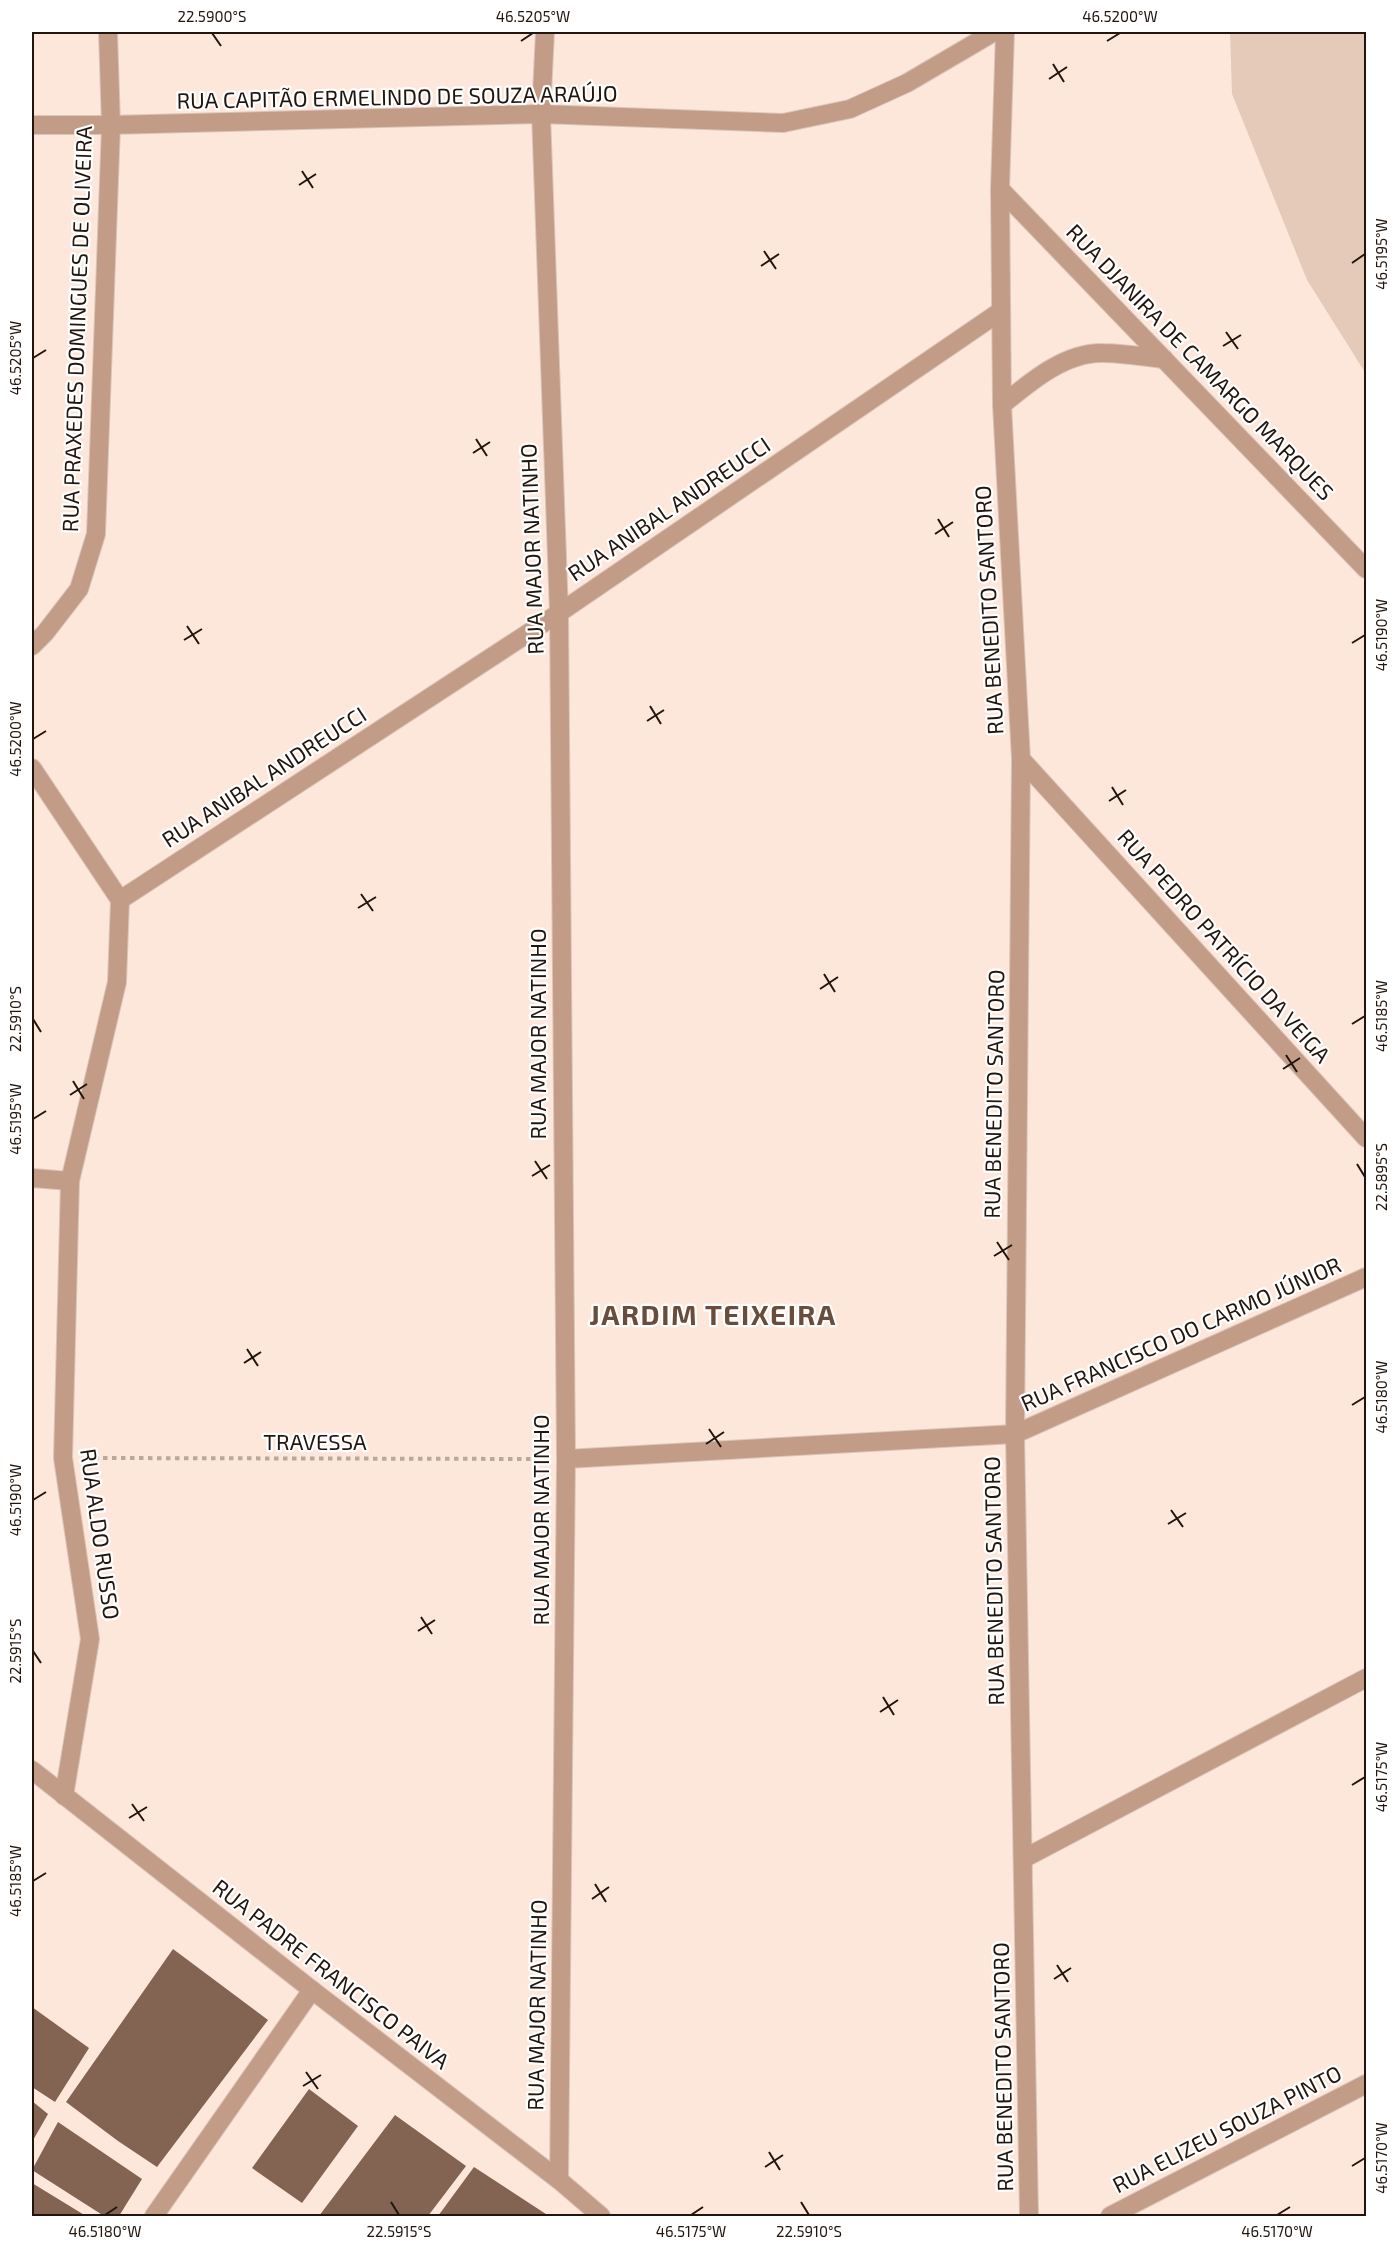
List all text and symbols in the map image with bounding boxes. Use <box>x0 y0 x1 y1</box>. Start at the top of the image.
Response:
text: 22.5900°S <box>178 7 246 25</box>
text: 46.5205°W <box>496 7 570 25</box>
text: 46.5200°W <box>1082 7 1158 25</box>
street label: RUA CAPITÃO ERMELINDO DE SOUZA ARAÚJO <box>176 79 618 113</box>
street label: RUA PRAXEDES DOMINGUES DE OLIVEIRA <box>56 125 96 533</box>
street label: RUA DJANIRA DE CAMARGO MARQUES <box>1061 218 1340 505</box>
text: 46.5195°W <box>1372 218 1390 290</box>
text: 46.5205°W <box>6 321 24 395</box>
street label: RUA ANIBAL ANDREUCCI <box>562 431 774 586</box>
street label: RUA MAJOR NATINHO <box>514 443 548 655</box>
street label: RUA BENEDITO SANTORO <box>968 485 1008 735</box>
text: 46.5190°W <box>1372 599 1390 671</box>
street label: RUA ANIBAL ANDREUCCI <box>157 700 370 852</box>
text: 46.5200°W <box>6 701 24 777</box>
street label: RUA PEDRO PATRÍCIO DA VEIGA <box>1113 823 1337 1068</box>
street label: RUA MAJOR NATINHO <box>524 928 550 1140</box>
street label: RUA BENEDITO SANTORO <box>978 969 1008 1219</box>
text: 46.5185°W <box>1372 980 1390 1052</box>
text: 22.5910°S <box>6 986 24 1052</box>
text: 46.5195°W <box>6 1083 24 1155</box>
text: 22.5895°S <box>1372 1143 1390 1211</box>
street label: RUA FRANCISCO DO CARMO JÚNIOR <box>1017 1251 1345 1416</box>
district label: JARDIM TEIXEIRA <box>589 1297 837 1331</box>
text: 46.5180°W <box>1372 1360 1390 1434</box>
street label: RUA MAJOR NATINHO <box>527 1414 553 1626</box>
street label: TRAVESSA <box>263 1428 367 1454</box>
street label: RUA ALDO RUSSO <box>76 1447 126 1621</box>
street label: RUA BENEDITO SANTORO <box>978 1456 1008 1706</box>
text: 46.5190°W <box>6 1464 24 1536</box>
text: 22.5915°S <box>6 1619 24 1683</box>
text: 46.5175°W <box>1372 1742 1390 1812</box>
text: 46.5185°W <box>6 1845 24 1917</box>
street label: RUA PADRE FRANCISCO PAIVA <box>208 1873 455 2074</box>
street label: RUA MAJOR NATINHO <box>521 1899 551 2111</box>
street label: RUA BENEDITO SANTORO <box>987 1942 1017 2192</box>
street label: RUA ELIZEU SOUZA PINTO <box>1108 2059 1345 2197</box>
text: 46.5170°W <box>1372 2122 1390 2194</box>
text: 46.5180°W <box>68 2222 142 2240</box>
text: 22.5915°S <box>367 2222 431 2240</box>
text: 46.5175°W <box>656 2222 726 2240</box>
text: 22.5910°S <box>776 2222 842 2240</box>
text: 46.5170°W <box>1241 2222 1313 2240</box>

